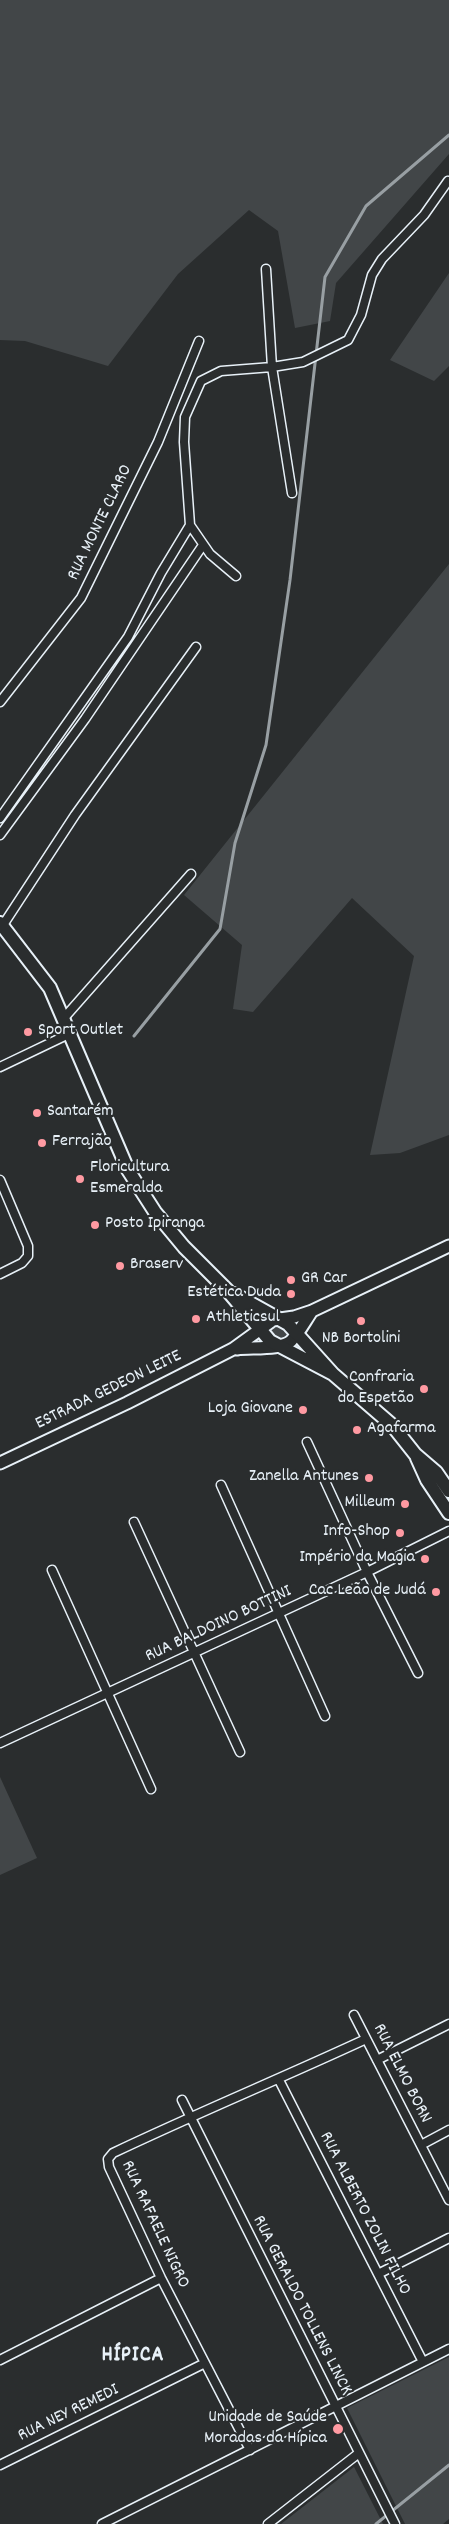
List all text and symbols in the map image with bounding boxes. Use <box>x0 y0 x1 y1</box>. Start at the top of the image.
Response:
street label: RUA MONTE CLARO <box>64 462 138 584</box>
place label: Sport Outlet <box>38 1021 123 1043</box>
marker: Sport Outlet <box>22 1026 34 1038</box>
place label: Santarém <box>47 1102 114 1124</box>
marker: Santarém <box>31 1107 43 1119</box>
place label: Ferrajão <box>52 1132 111 1154</box>
marker: Ferrajão <box>36 1137 48 1149</box>
place label: Floricultura Esmeralda <box>90 1158 169 1200</box>
marker: Floricultura Esmeralda <box>74 1173 86 1185</box>
place label: Posto Ipiranga <box>105 1214 204 1236</box>
marker: Posto Ipiranga <box>89 1219 101 1231</box>
place label: Braserv <box>130 1255 183 1277</box>
marker: Braserv <box>114 1260 126 1272</box>
place label: GR Car <box>301 1269 347 1291</box>
marker: GR Car <box>285 1274 297 1286</box>
place label: Estética Duda <box>187 1283 281 1305</box>
marker: Estética Duda <box>285 1288 297 1300</box>
place label: Athleticsul <box>206 1308 280 1330</box>
marker: Athleticsul <box>190 1313 202 1325</box>
marker: NB Bortolini <box>355 1315 367 1327</box>
place label: NB Bortolini <box>322 1329 400 1351</box>
street label: ESTRADA GEDEON LEITE <box>32 1346 186 1436</box>
place label: Confraria do Espetão <box>338 1368 414 1410</box>
marker: Confraria do Espetão <box>418 1383 430 1395</box>
place label: Loja Giovane <box>208 1399 293 1421</box>
marker: Loja Giovane <box>297 1404 309 1416</box>
place label: Agafarma <box>367 1419 435 1441</box>
marker: Agafarma <box>351 1424 363 1436</box>
place label: Zanella Antunes <box>249 1467 359 1489</box>
marker: Zanella Antunes <box>363 1472 375 1484</box>
place label: Milleum <box>345 1493 395 1515</box>
marker: Milleum <box>399 1498 411 1510</box>
place label: Info-Shop <box>323 1522 390 1544</box>
marker: Info-Shop <box>394 1527 406 1539</box>
place label: Império da Magia <box>299 1548 415 1570</box>
marker: Império da Magia <box>419 1553 431 1565</box>
place label: Cac Leão de Judá <box>309 1581 426 1603</box>
street label: RUA BALDOINO BOTTINI <box>142 1582 296 1668</box>
marker: Cac Leão de Judá <box>430 1586 442 1598</box>
street label: RUA ELMO BORN <box>367 2021 435 2127</box>
street label: RUA ALBERTO ZOLIN FILHO <box>313 2129 415 2299</box>
street label: RUA RAFAELE NIGRO <box>115 2158 193 2292</box>
street label: RUA GERALDO TOLLENS LINCK <box>246 2213 356 2399</box>
district label: HÍPICA <box>101 2344 165 2370</box>
street label: RUA NEY REMEDI <box>15 2380 123 2448</box>
place label: Unidade de Saúde Moradas da Hípica <box>204 2408 327 2450</box>
marker: Unidade de Saúde Moradas da Hípica <box>331 2422 345 2436</box>

